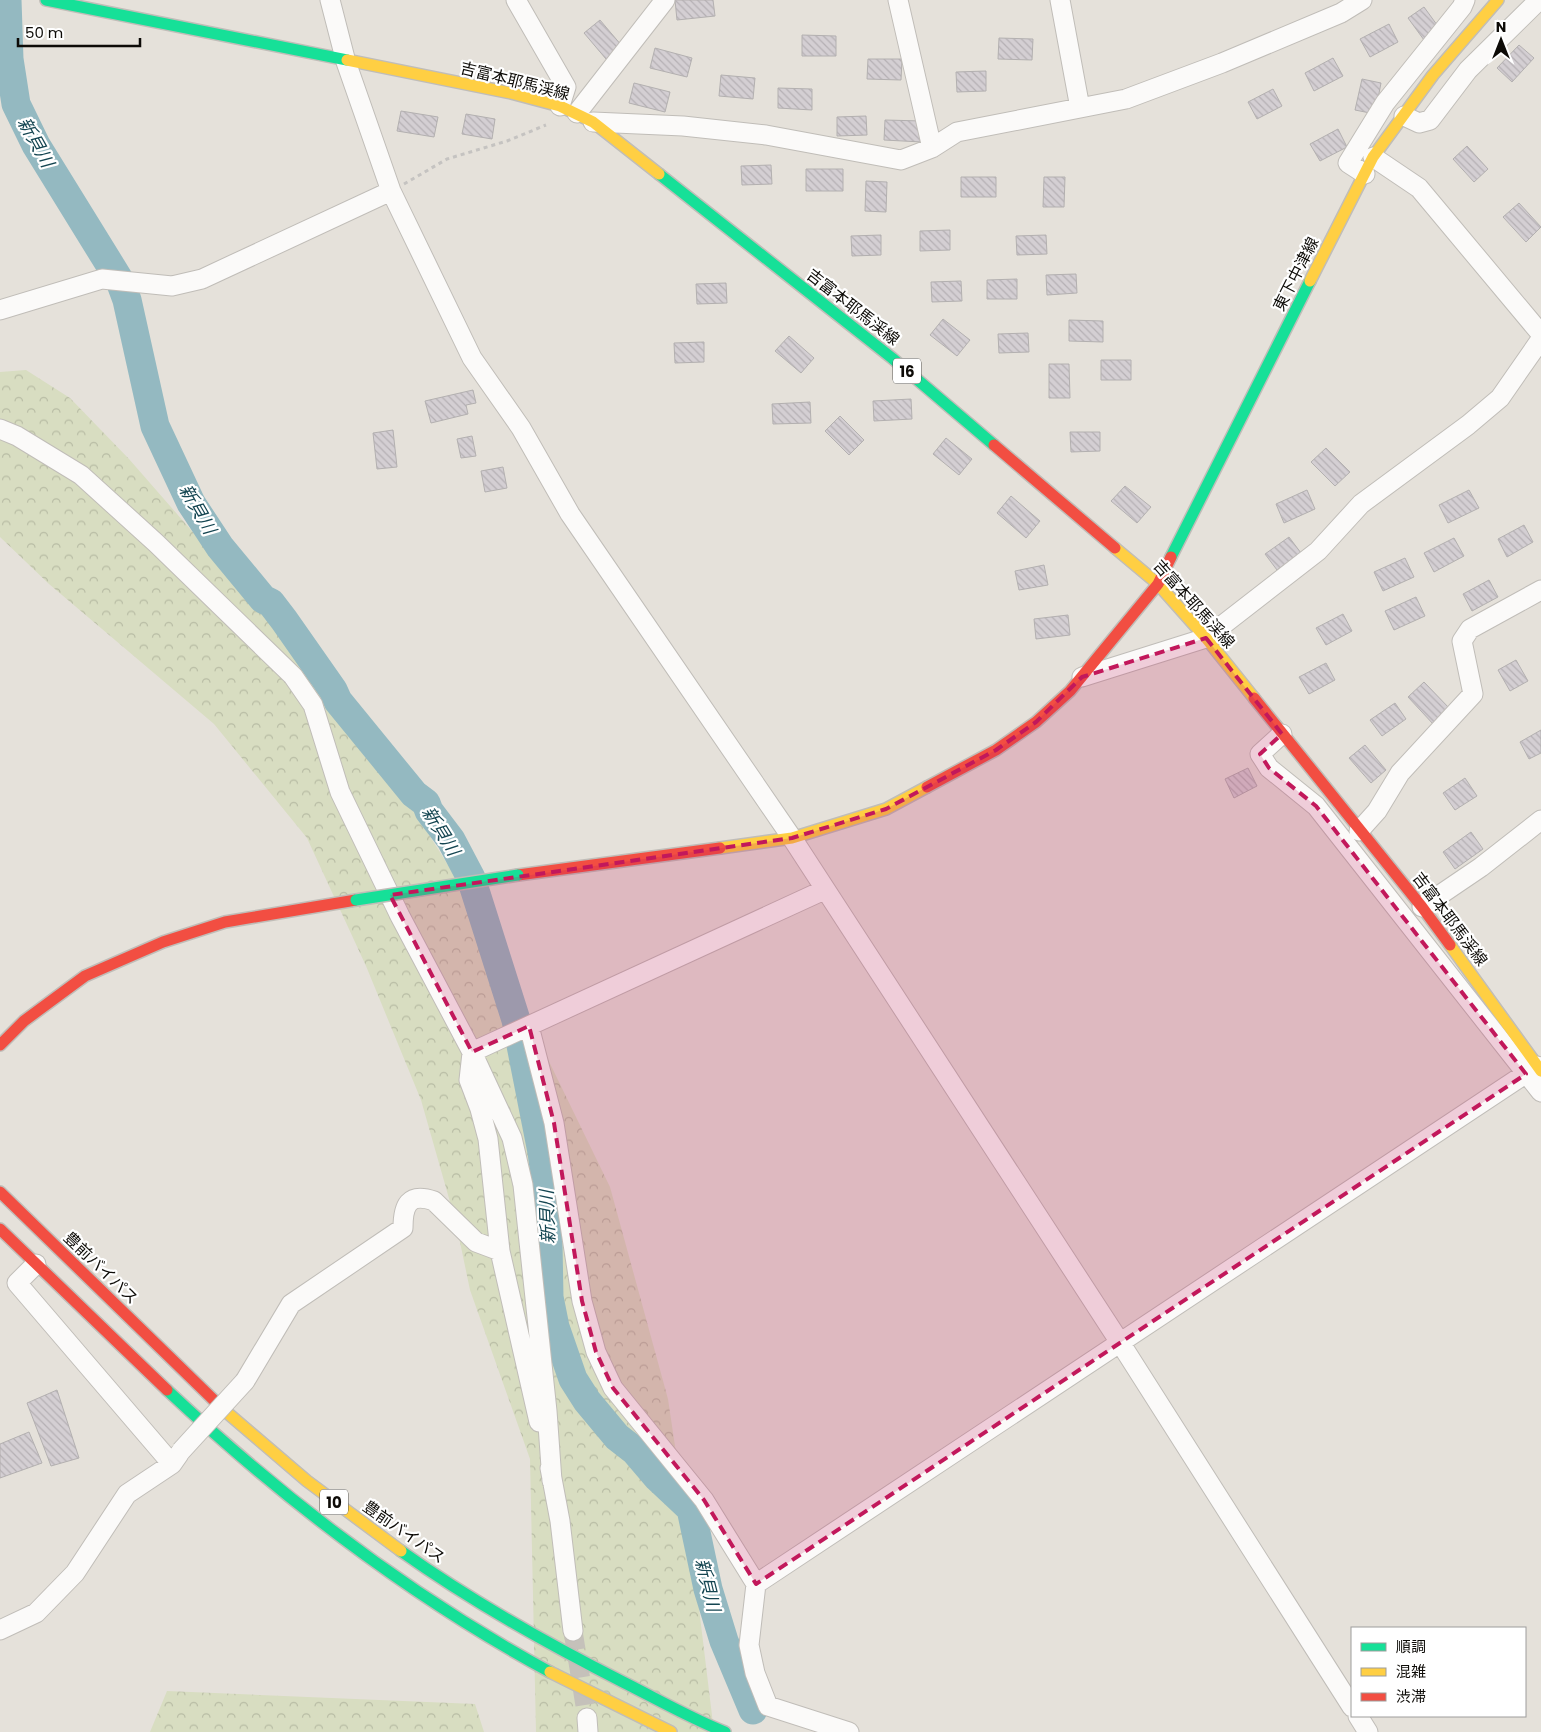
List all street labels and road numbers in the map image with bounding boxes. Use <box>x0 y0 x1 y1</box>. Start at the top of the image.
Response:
street label: 吉富本耶馬渓線 <box>458 56 572 106</box>
street label: 東下中津線 <box>1268 233 1324 315</box>
street label: 吉富本耶馬渓線 <box>802 263 904 351</box>
road number: 16 <box>893 358 921 384</box>
street label: 吉富本耶馬渓線 <box>1148 555 1240 653</box>
street label: 吉富本耶馬渓線 <box>1407 867 1493 971</box>
street label: 豊前バイパス <box>59 1226 143 1310</box>
road number: 10 <box>320 1490 348 1514</box>
street label: 豊前バイパス <box>358 1495 450 1569</box>

